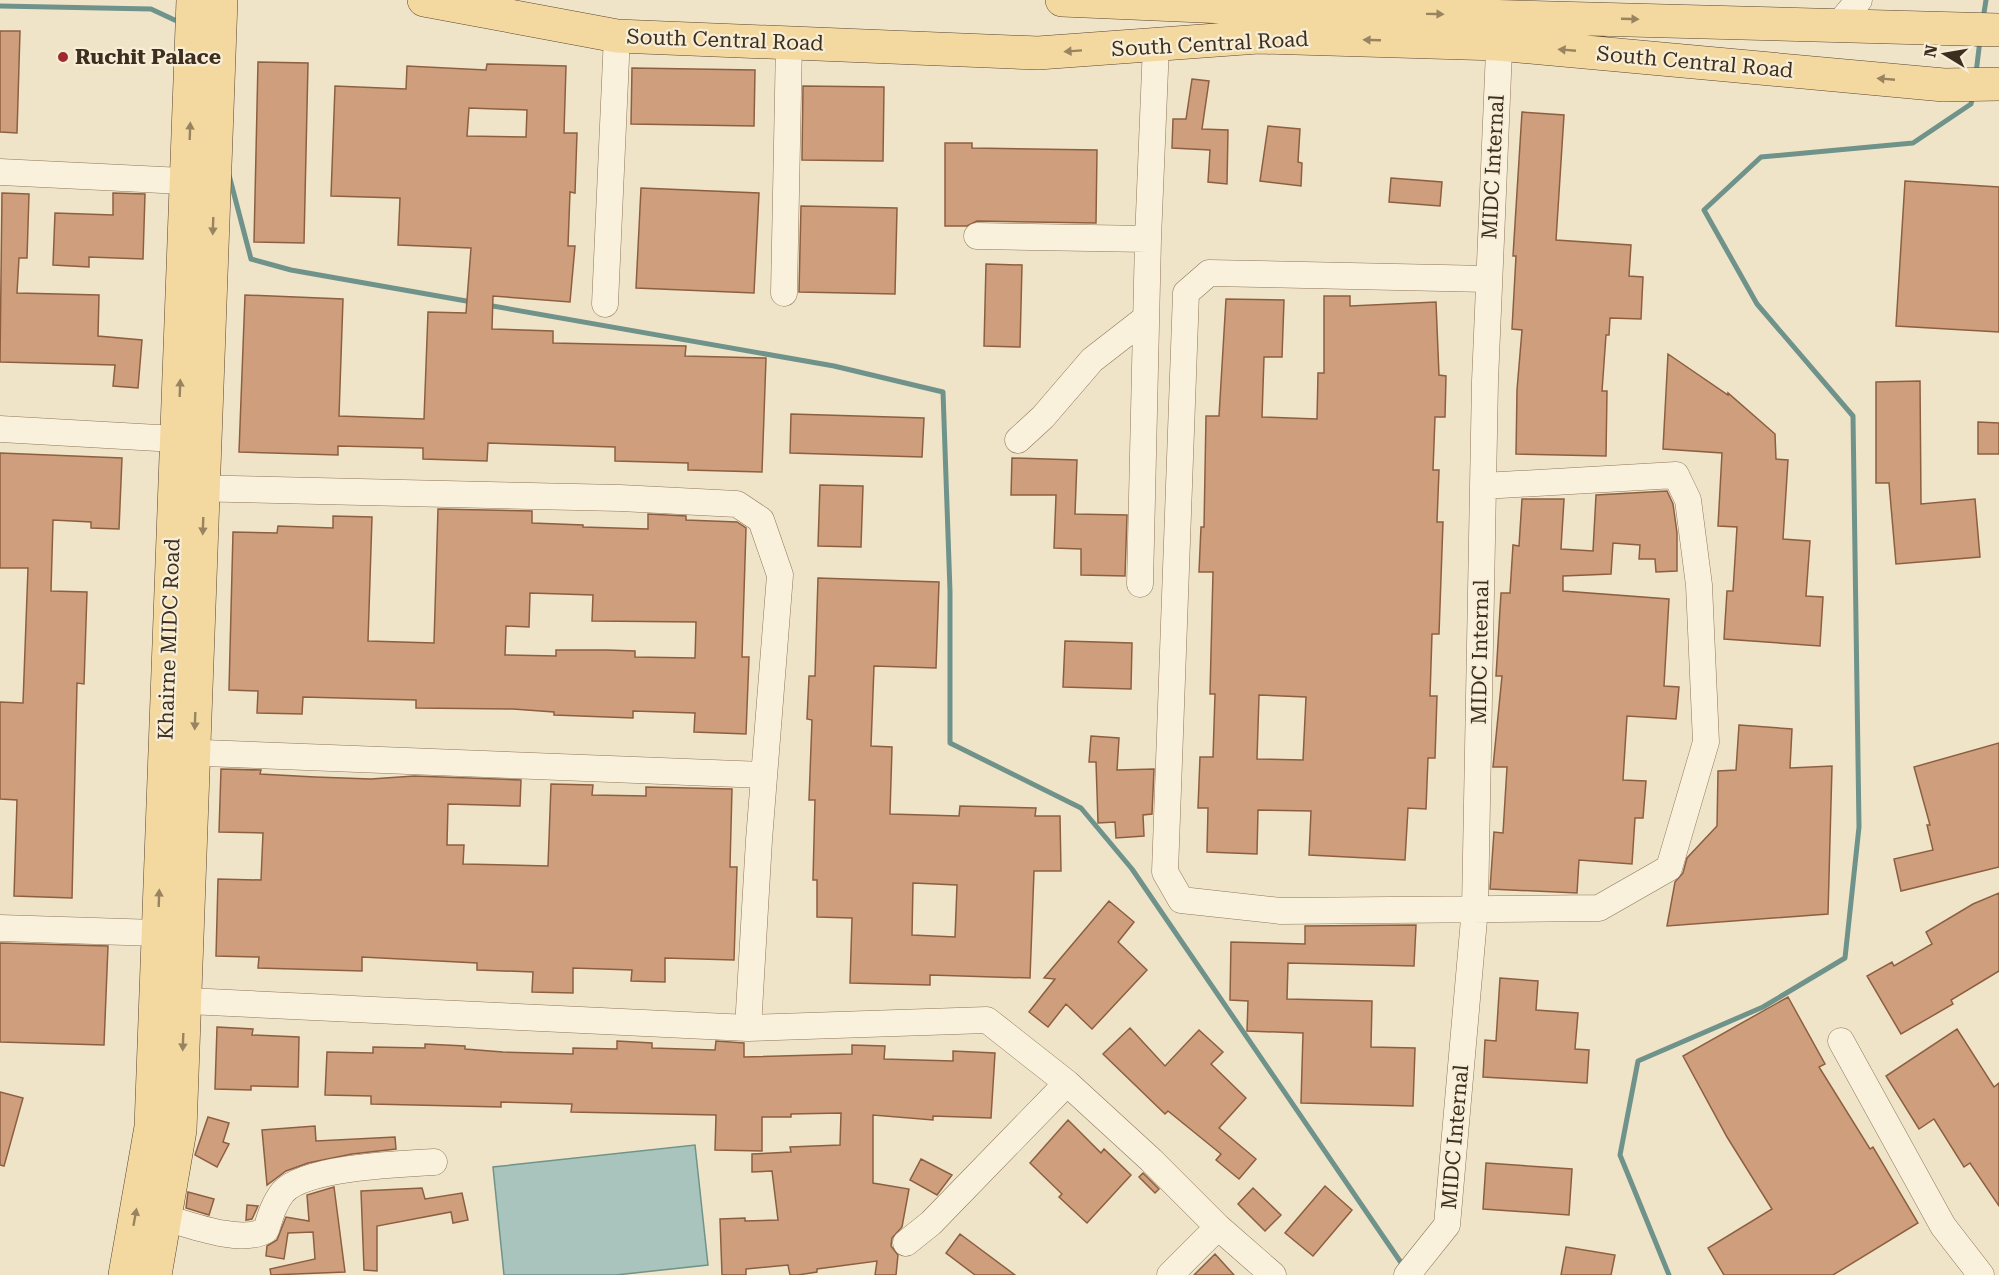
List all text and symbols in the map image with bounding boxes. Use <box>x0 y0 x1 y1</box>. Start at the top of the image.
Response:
one-way arrow <box>1426 9 1445 19</box>
one-way arrow <box>1621 15 1640 24</box>
north arrow <box>1915 24 1975 84</box>
street label: South Central Road <box>626 25 825 55</box>
street label: South Central Road <box>1111 27 1310 61</box>
one-way arrow <box>1363 36 1382 45</box>
street label: South Central Road <box>1596 41 1795 83</box>
text: N <box>1920 43 1941 59</box>
place label: Ruchit Palace <box>75 45 221 69</box>
one-way arrow <box>1557 45 1576 55</box>
one-way arrow <box>1063 46 1082 56</box>
marker: Ruchit Palace <box>56 50 70 64</box>
one-way arrow <box>1877 74 1896 84</box>
street label: MIDC Internal <box>1477 93 1509 240</box>
one-way arrow <box>185 121 195 140</box>
one-way arrow <box>208 217 218 236</box>
one-way arrow <box>175 379 184 398</box>
one-way arrow <box>198 517 207 536</box>
street label: Khairne MIDC Road <box>153 537 185 740</box>
street label: MIDC Internal <box>1467 579 1493 725</box>
one-way arrow <box>190 712 200 731</box>
one-way arrow <box>154 888 163 907</box>
one-way arrow <box>178 1032 187 1051</box>
street label: MIDC Internal <box>1437 1063 1473 1210</box>
one-way arrow <box>131 1208 140 1227</box>

